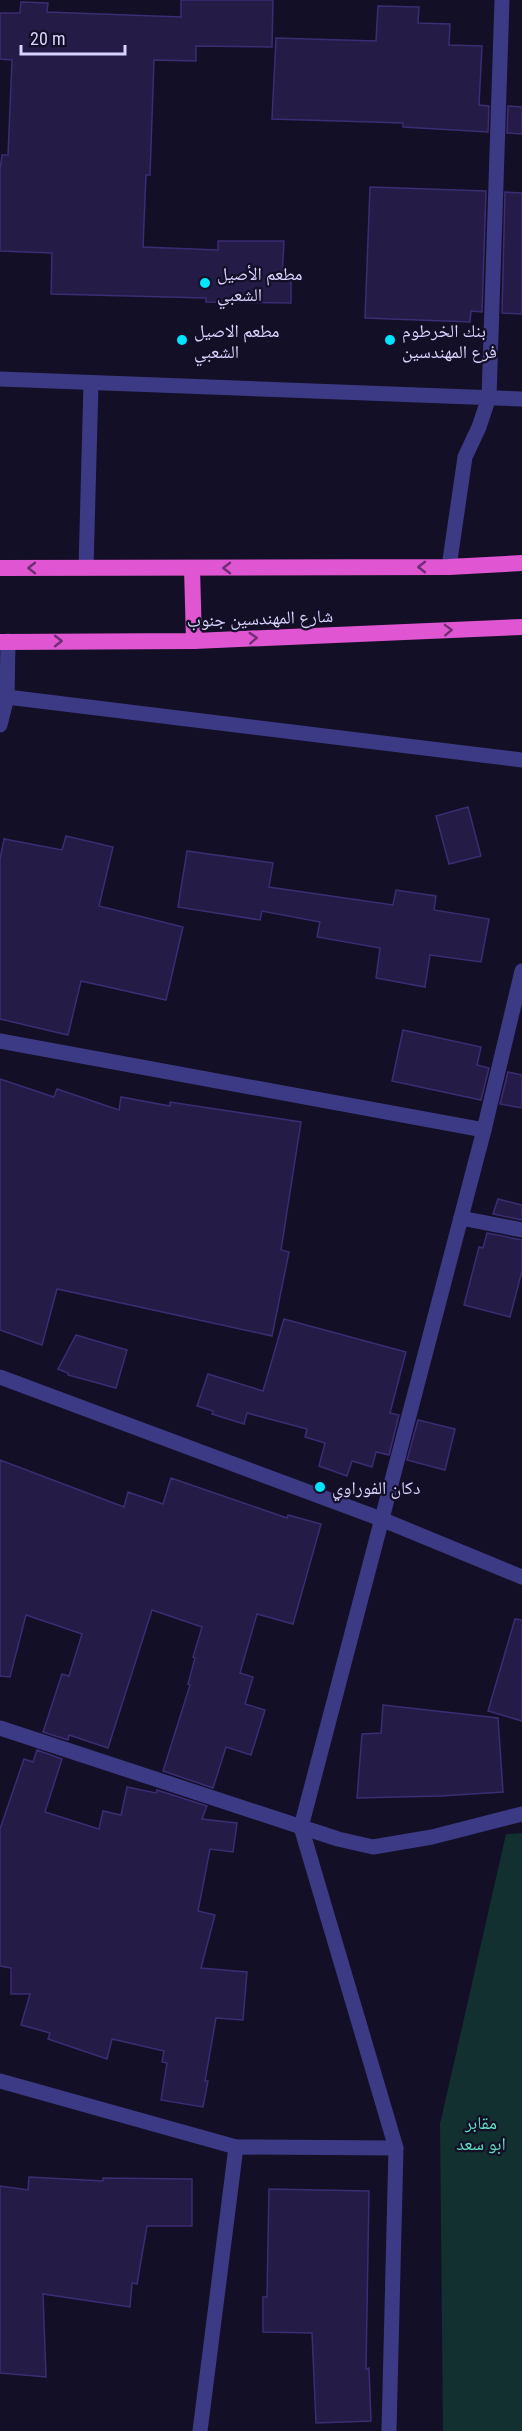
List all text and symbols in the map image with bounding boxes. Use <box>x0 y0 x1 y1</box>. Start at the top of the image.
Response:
scale bar <box>21 18 124 56</box>
text: 20 m <box>30 28 65 49</box>
place label: مطعم الأصيل الشعبي <box>217 263 303 309</box>
marker: مطعم الأصيل الشعبي <box>198 276 212 290</box>
place label: مطعم الاصيل الشعبي <box>194 320 280 366</box>
place label: بنك الخرطوم فرع المهندسين <box>402 320 497 363</box>
marker: مطعم الاصيل الشعبي <box>175 333 189 347</box>
marker: بنك الخرطوم فرع المهندسين <box>383 333 397 347</box>
one-way arrow <box>417 561 426 573</box>
one-way arrow <box>27 562 36 574</box>
one-way arrow <box>222 562 231 574</box>
street label: شارع المهندسين جنوب <box>186 605 334 632</box>
one-way arrow <box>444 623 453 636</box>
one-way arrow <box>249 632 258 645</box>
one-way arrow <box>54 635 63 647</box>
place label: دكان الفوراوي <box>332 1477 420 1502</box>
marker: دكان الفوراوي <box>313 1480 327 1494</box>
park label: مقابر ابو سعد <box>456 2112 506 2154</box>

